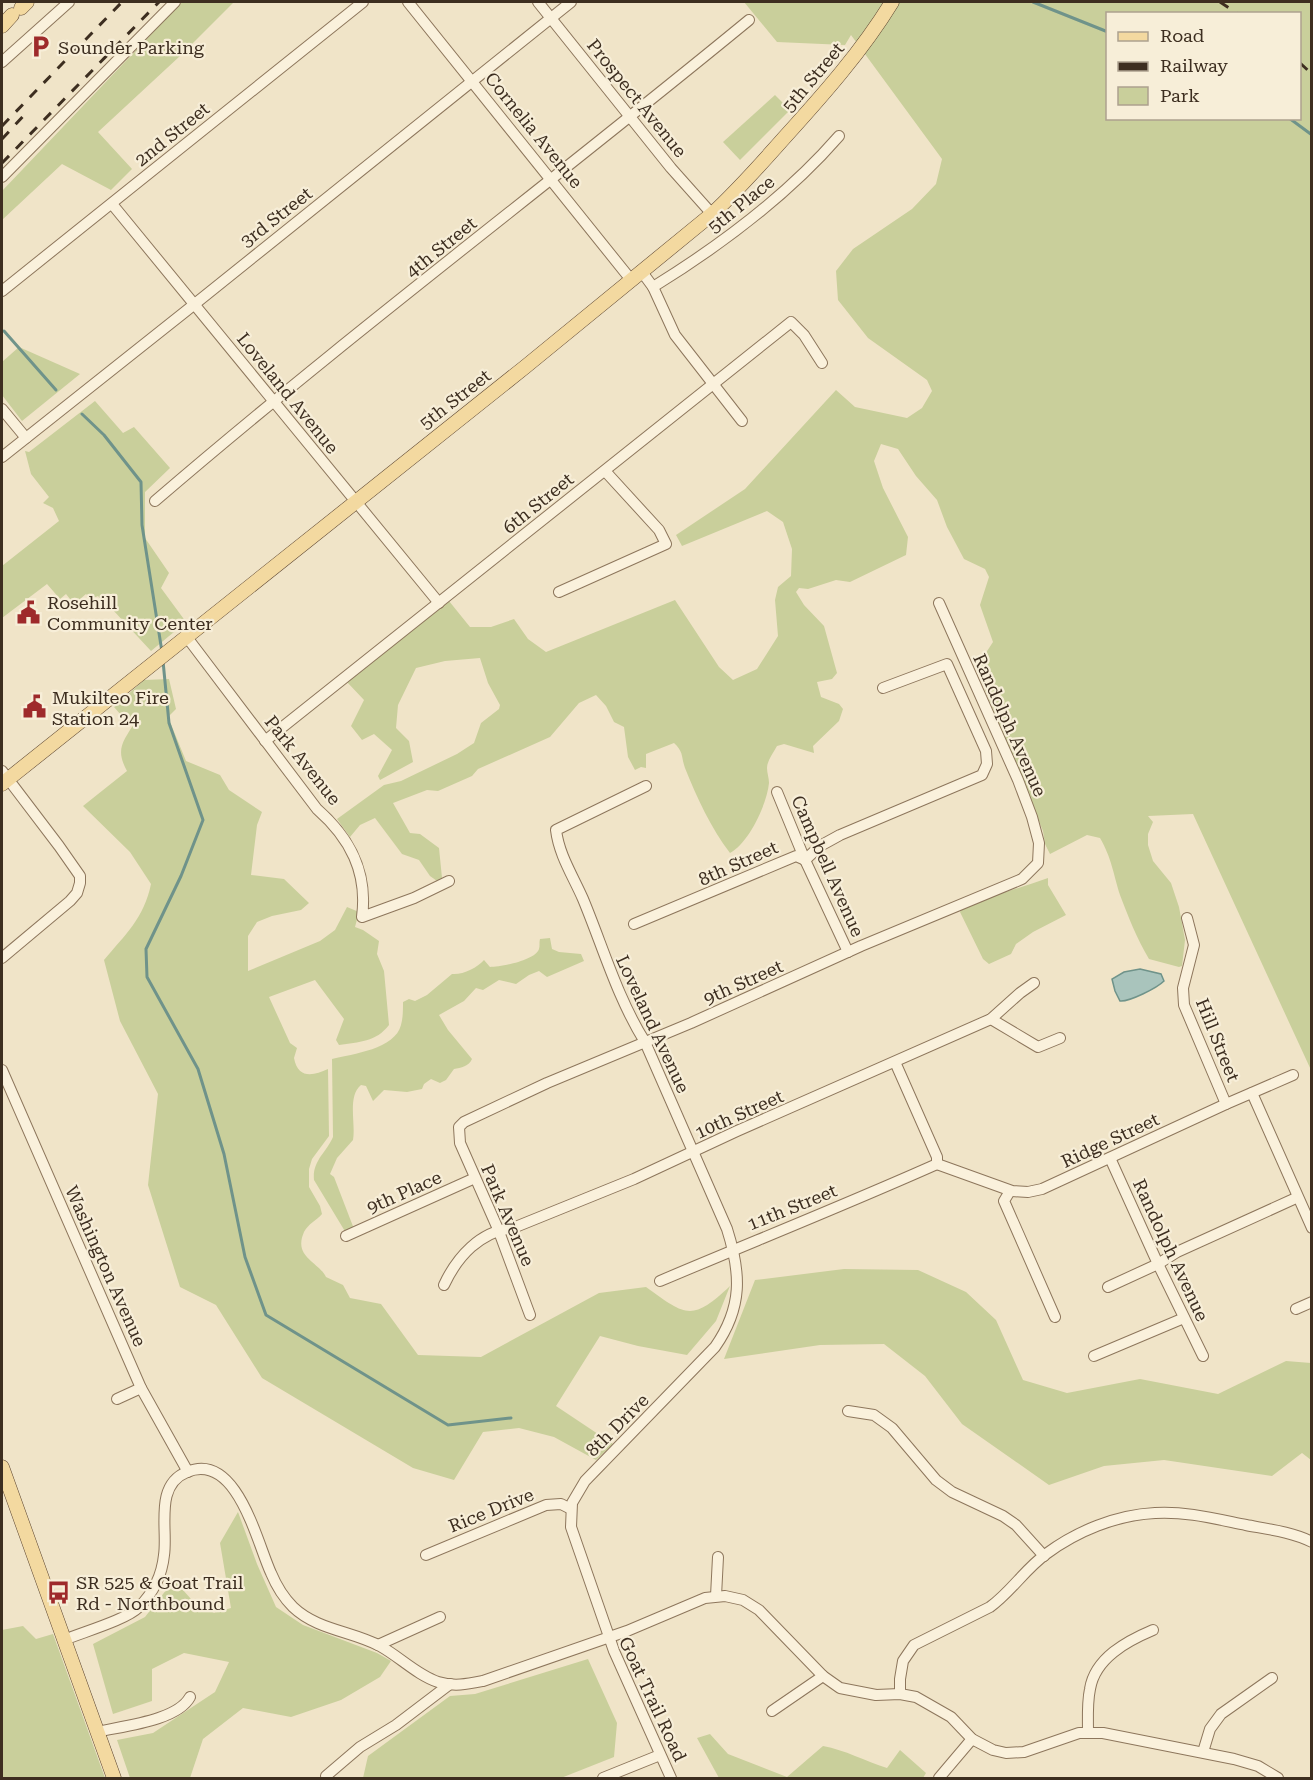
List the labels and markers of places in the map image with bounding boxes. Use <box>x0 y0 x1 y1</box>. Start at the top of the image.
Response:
parking icon: Sounder Parking <box>27 34 53 60</box>
place label: Sounder Parking <box>58 37 205 58</box>
place label: Rosehill Community Center <box>47 592 213 634</box>
public building icon: Rosehill Community Center <box>16 599 42 625</box>
place label: Mukilteo Fire Station 24 <box>52 687 169 729</box>
public building icon: Mukilteo Fire Station 24 <box>21 694 47 720</box>
place label: SR 525 & Goat Trail Rd - Northbound <box>76 1572 244 1614</box>
bus stop icon: SR 525 & Goat Trail Rd - Northbound <box>45 1579 71 1605</box>

